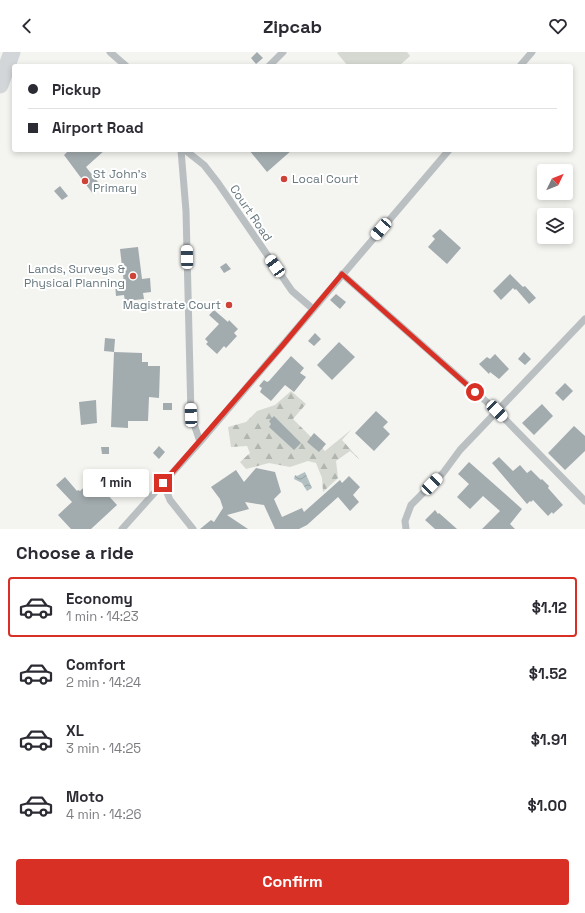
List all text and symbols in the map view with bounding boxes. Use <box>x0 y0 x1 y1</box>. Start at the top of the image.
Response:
icon: back <box>16 15 38 37</box>
text: Zipcab <box>263 15 322 38</box>
icon: heart <box>547 15 569 37</box>
text: Pickup <box>52 80 101 99</box>
text: Airport Road <box>52 118 144 137</box>
north arrow <box>537 164 573 200</box>
map controls <box>537 164 573 244</box>
place label: St John's Primary <box>93 166 147 196</box>
place label: Local Court <box>292 171 359 187</box>
marker: Local Court <box>279 174 289 184</box>
marker: St John's Primary <box>80 176 90 186</box>
street label: Court Road <box>226 182 276 244</box>
button: layers <box>537 208 573 244</box>
car <box>369 216 393 242</box>
car <box>181 245 193 269</box>
car <box>263 253 287 279</box>
place label: Lands, Surveys & Physical Planning <box>24 261 125 291</box>
marker: Lands, Surveys & Physical Planning <box>128 271 138 281</box>
place label: Magistrate Court <box>123 297 221 313</box>
marker: Magistrate Court <box>224 300 234 310</box>
route start <box>466 383 484 401</box>
car <box>484 398 510 424</box>
car <box>185 403 197 427</box>
callout: 1 min <box>83 469 149 497</box>
car <box>419 471 445 497</box>
text: 1 min <box>100 474 132 491</box>
route end <box>154 474 172 492</box>
text: Choose a ride <box>16 541 134 564</box>
icon: car <box>18 589 54 625</box>
text: Economy <box>66 589 133 608</box>
text: $1.12 <box>532 598 567 617</box>
text: 1 min · 14:23 <box>66 608 139 625</box>
icon: car <box>18 655 54 691</box>
text: Comfort <box>66 655 126 674</box>
text: $1.52 <box>529 664 567 683</box>
text: 2 min · 14:24 <box>66 674 141 691</box>
icon: car <box>18 721 54 757</box>
text: XL <box>66 721 84 740</box>
text: $1.91 <box>531 730 567 749</box>
text: 3 min · 14:25 <box>66 740 141 757</box>
icon: car <box>18 787 54 823</box>
text: Moto <box>66 787 104 806</box>
text: $1.00 <box>527 796 567 815</box>
text: 4 min · 14:26 <box>66 806 142 823</box>
button: Confirm <box>16 859 569 905</box>

